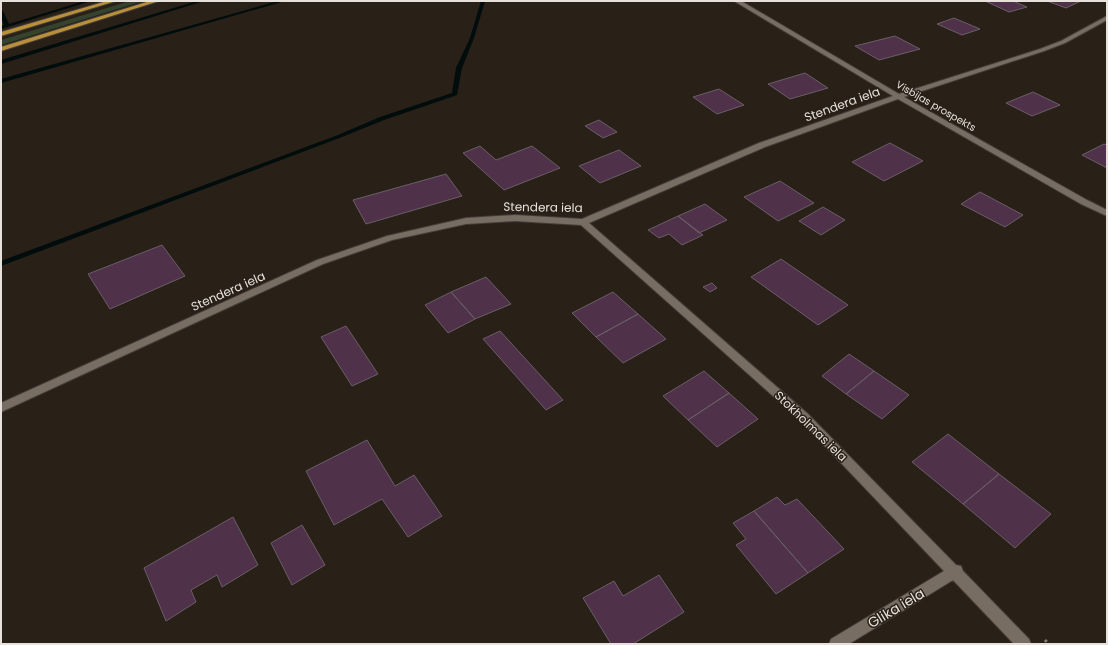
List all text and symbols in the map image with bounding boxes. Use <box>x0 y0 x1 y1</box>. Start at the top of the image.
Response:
street label: Visbijas prospekts <box>893 77 979 135</box>
street label: Stendera iela <box>802 82 882 126</box>
street label: Stendera iela <box>503 198 583 216</box>
street label: Stendera iela <box>188 267 268 315</box>
street label: Stokholmas iela <box>771 387 851 465</box>
street label: Glika iela <box>864 583 928 633</box>

